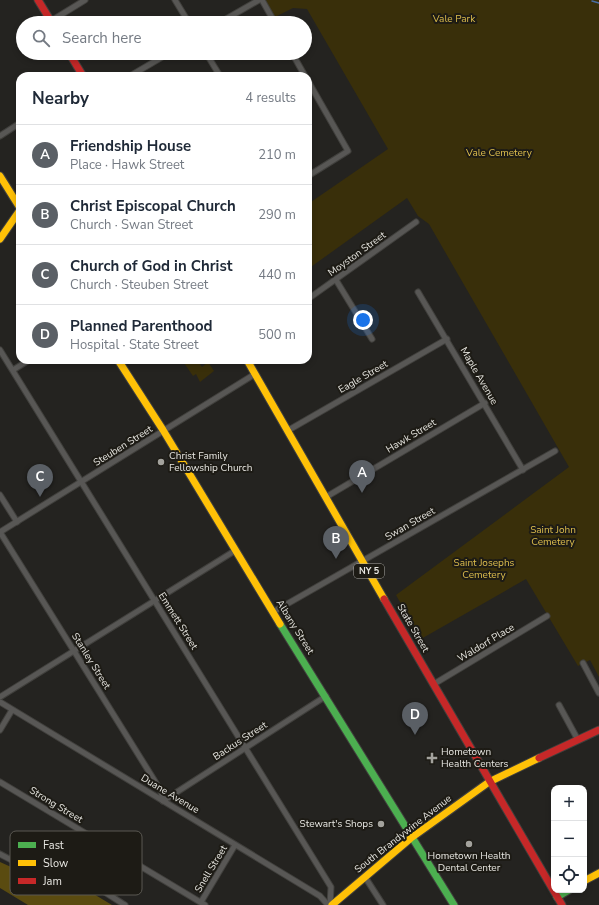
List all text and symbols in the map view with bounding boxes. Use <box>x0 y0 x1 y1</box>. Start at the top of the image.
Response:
park label: Vale Park <box>432 12 476 26</box>
search box <box>16 16 312 60</box>
icon: search <box>30 27 52 49</box>
text: Search here <box>62 28 142 48</box>
text: Nearby <box>32 87 89 110</box>
text: 4 results <box>245 89 296 107</box>
text: Friendship House <box>70 136 191 156</box>
text: A <box>40 146 50 164</box>
text: 210 m <box>258 146 296 164</box>
park label: Vale Cemetery <box>465 146 533 160</box>
text: Place · Hawk Street <box>70 156 184 174</box>
text: Christ Episcopal Church <box>70 196 236 216</box>
text: B <box>41 206 49 224</box>
text: 290 m <box>258 206 296 224</box>
text: Church · Swan Street <box>70 216 193 234</box>
street label: Moyston Street <box>325 228 389 280</box>
text: Church of God in Christ <box>70 256 232 276</box>
text: C <box>41 266 49 284</box>
text: 440 m <box>258 266 296 284</box>
text: Church · Steuben Street <box>70 276 208 294</box>
your location <box>353 310 373 330</box>
text: Planned Parenthood <box>70 316 213 336</box>
text: D <box>40 326 50 344</box>
text: 500 m <box>258 326 296 344</box>
text: Hospital · State Street <box>70 336 199 354</box>
street label: Maple Avenue <box>457 345 501 407</box>
street label: Eagle Street <box>336 357 391 397</box>
street label: Hawk Street <box>383 415 439 456</box>
street label: Steuben Street <box>91 422 156 470</box>
place label: Christ Family Fellowship Church <box>169 449 252 475</box>
marker: Christ Family Fellowship Church <box>156 457 166 467</box>
pin: A <box>349 460 375 493</box>
pin: C <box>27 464 53 497</box>
street label: Swan Street <box>383 504 438 544</box>
park label: Saint John Cemetery <box>530 523 576 549</box>
pin: B <box>323 526 349 559</box>
park label: Saint Josephs Cemetery <box>454 556 515 582</box>
road number: NY 5 <box>354 564 384 578</box>
street label: Emmett Street <box>155 590 201 653</box>
street label: Albany Street <box>273 597 318 657</box>
street label: State Street <box>394 601 433 655</box>
street label: Waldorf Place <box>455 620 517 666</box>
street label: Stanley Street <box>68 630 114 692</box>
pin: D <box>402 702 428 735</box>
street label: Backus Street <box>210 718 270 764</box>
place label: Hometown Health Centers <box>441 745 509 771</box>
marker: Hometown Health Centers <box>426 752 438 764</box>
street label: Duane Avenue <box>138 771 202 817</box>
street label: Strong Street <box>27 784 86 827</box>
map controls <box>551 785 587 893</box>
button: + <box>551 785 587 821</box>
street label: South Brandywine Avenue <box>351 792 455 876</box>
place label: Stewart's Shops <box>300 817 373 831</box>
marker: Stewart's Shops <box>376 819 386 829</box>
button: − <box>551 821 587 857</box>
legend <box>10 831 142 895</box>
text: Fast <box>43 838 64 853</box>
marker: Hometown Health Dental Center <box>464 839 474 849</box>
street label: Snell Street <box>191 842 231 895</box>
place label: Hometown Health Dental Center <box>428 849 510 875</box>
text: Slow <box>43 856 68 871</box>
button: locate <box>551 857 587 893</box>
text: Jam <box>42 874 62 889</box>

